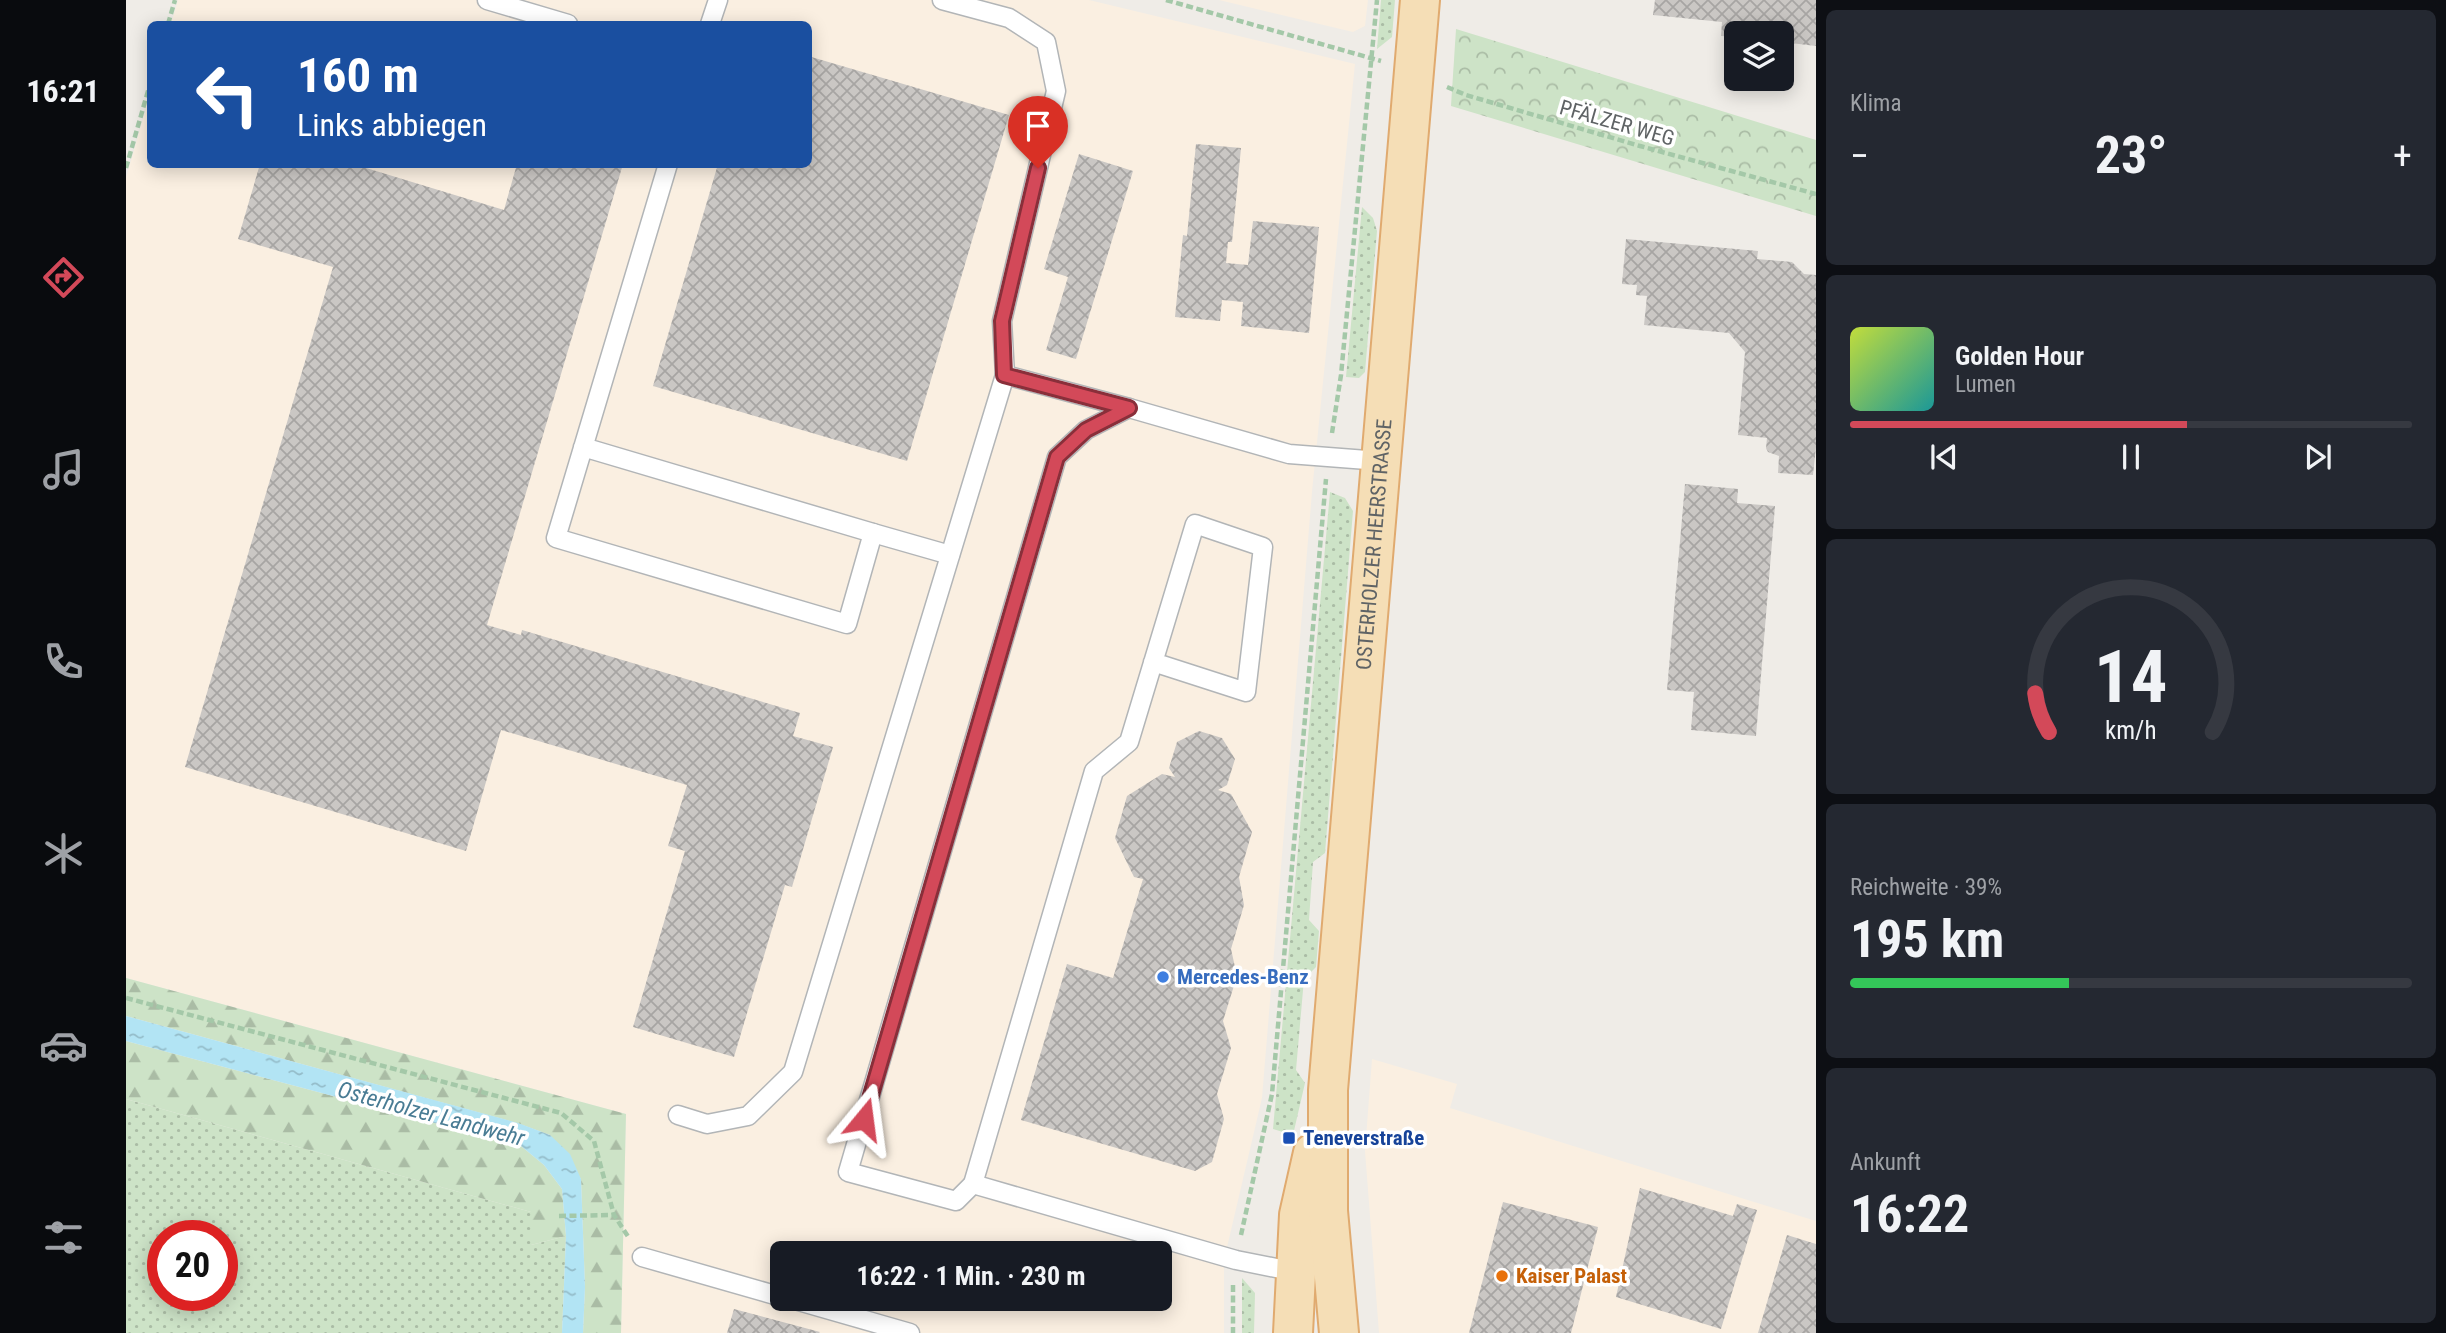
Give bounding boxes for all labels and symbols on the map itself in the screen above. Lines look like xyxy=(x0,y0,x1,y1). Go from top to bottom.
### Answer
street label: PFÄLZER WEG xyxy=(1557,95,1677,151)
pin xyxy=(1008,96,1068,168)
street label: OSTERHOLZER HEERSTRASSE xyxy=(1352,418,1397,671)
place label: Mercedes-Benz xyxy=(1177,965,1309,989)
marker: Mercedes-Benz xyxy=(1155,969,1171,985)
water label: Osterholzer Landwehr xyxy=(335,1076,529,1152)
position arrow xyxy=(827,1082,901,1156)
place label: Teneverstraße xyxy=(1303,1126,1424,1150)
marker: Teneverstraße xyxy=(1281,1130,1297,1146)
speed limit sign: 20 xyxy=(147,1220,238,1311)
place label: Kaiser Palast xyxy=(1516,1264,1627,1288)
marker: Kaiser Palast xyxy=(1494,1268,1510,1284)

